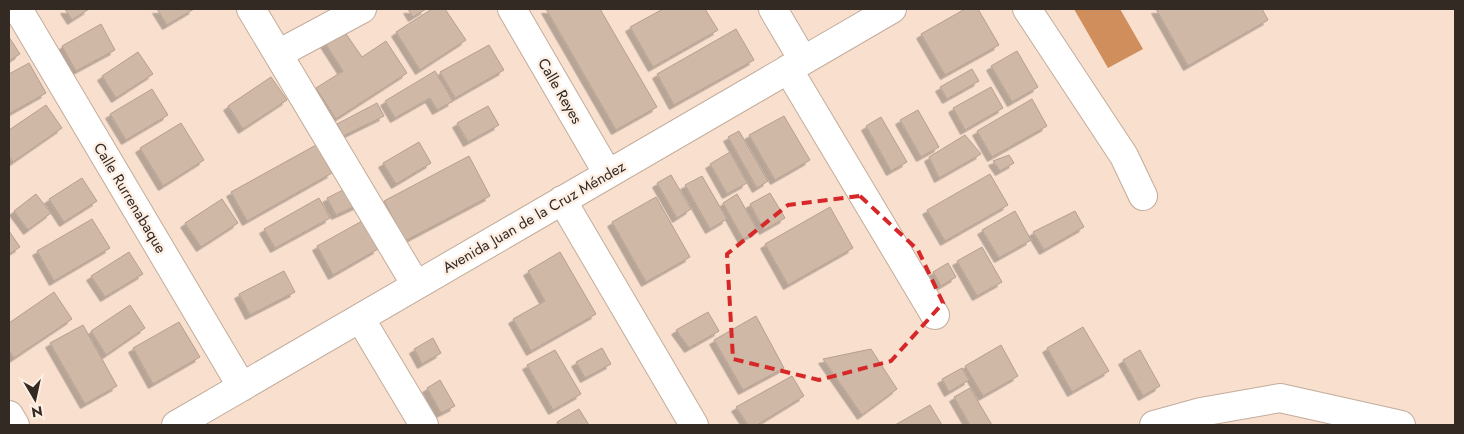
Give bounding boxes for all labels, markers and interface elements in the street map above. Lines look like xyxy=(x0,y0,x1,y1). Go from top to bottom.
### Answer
street label: Calle Reyes xyxy=(532,54,588,128)
street label: Calle Rurrenabaque xyxy=(88,138,172,258)
street label: Avenida Juan de la Cruz Méndez xyxy=(439,156,630,278)
north arrow xyxy=(10,374,60,424)
text: N xyxy=(30,401,44,423)

